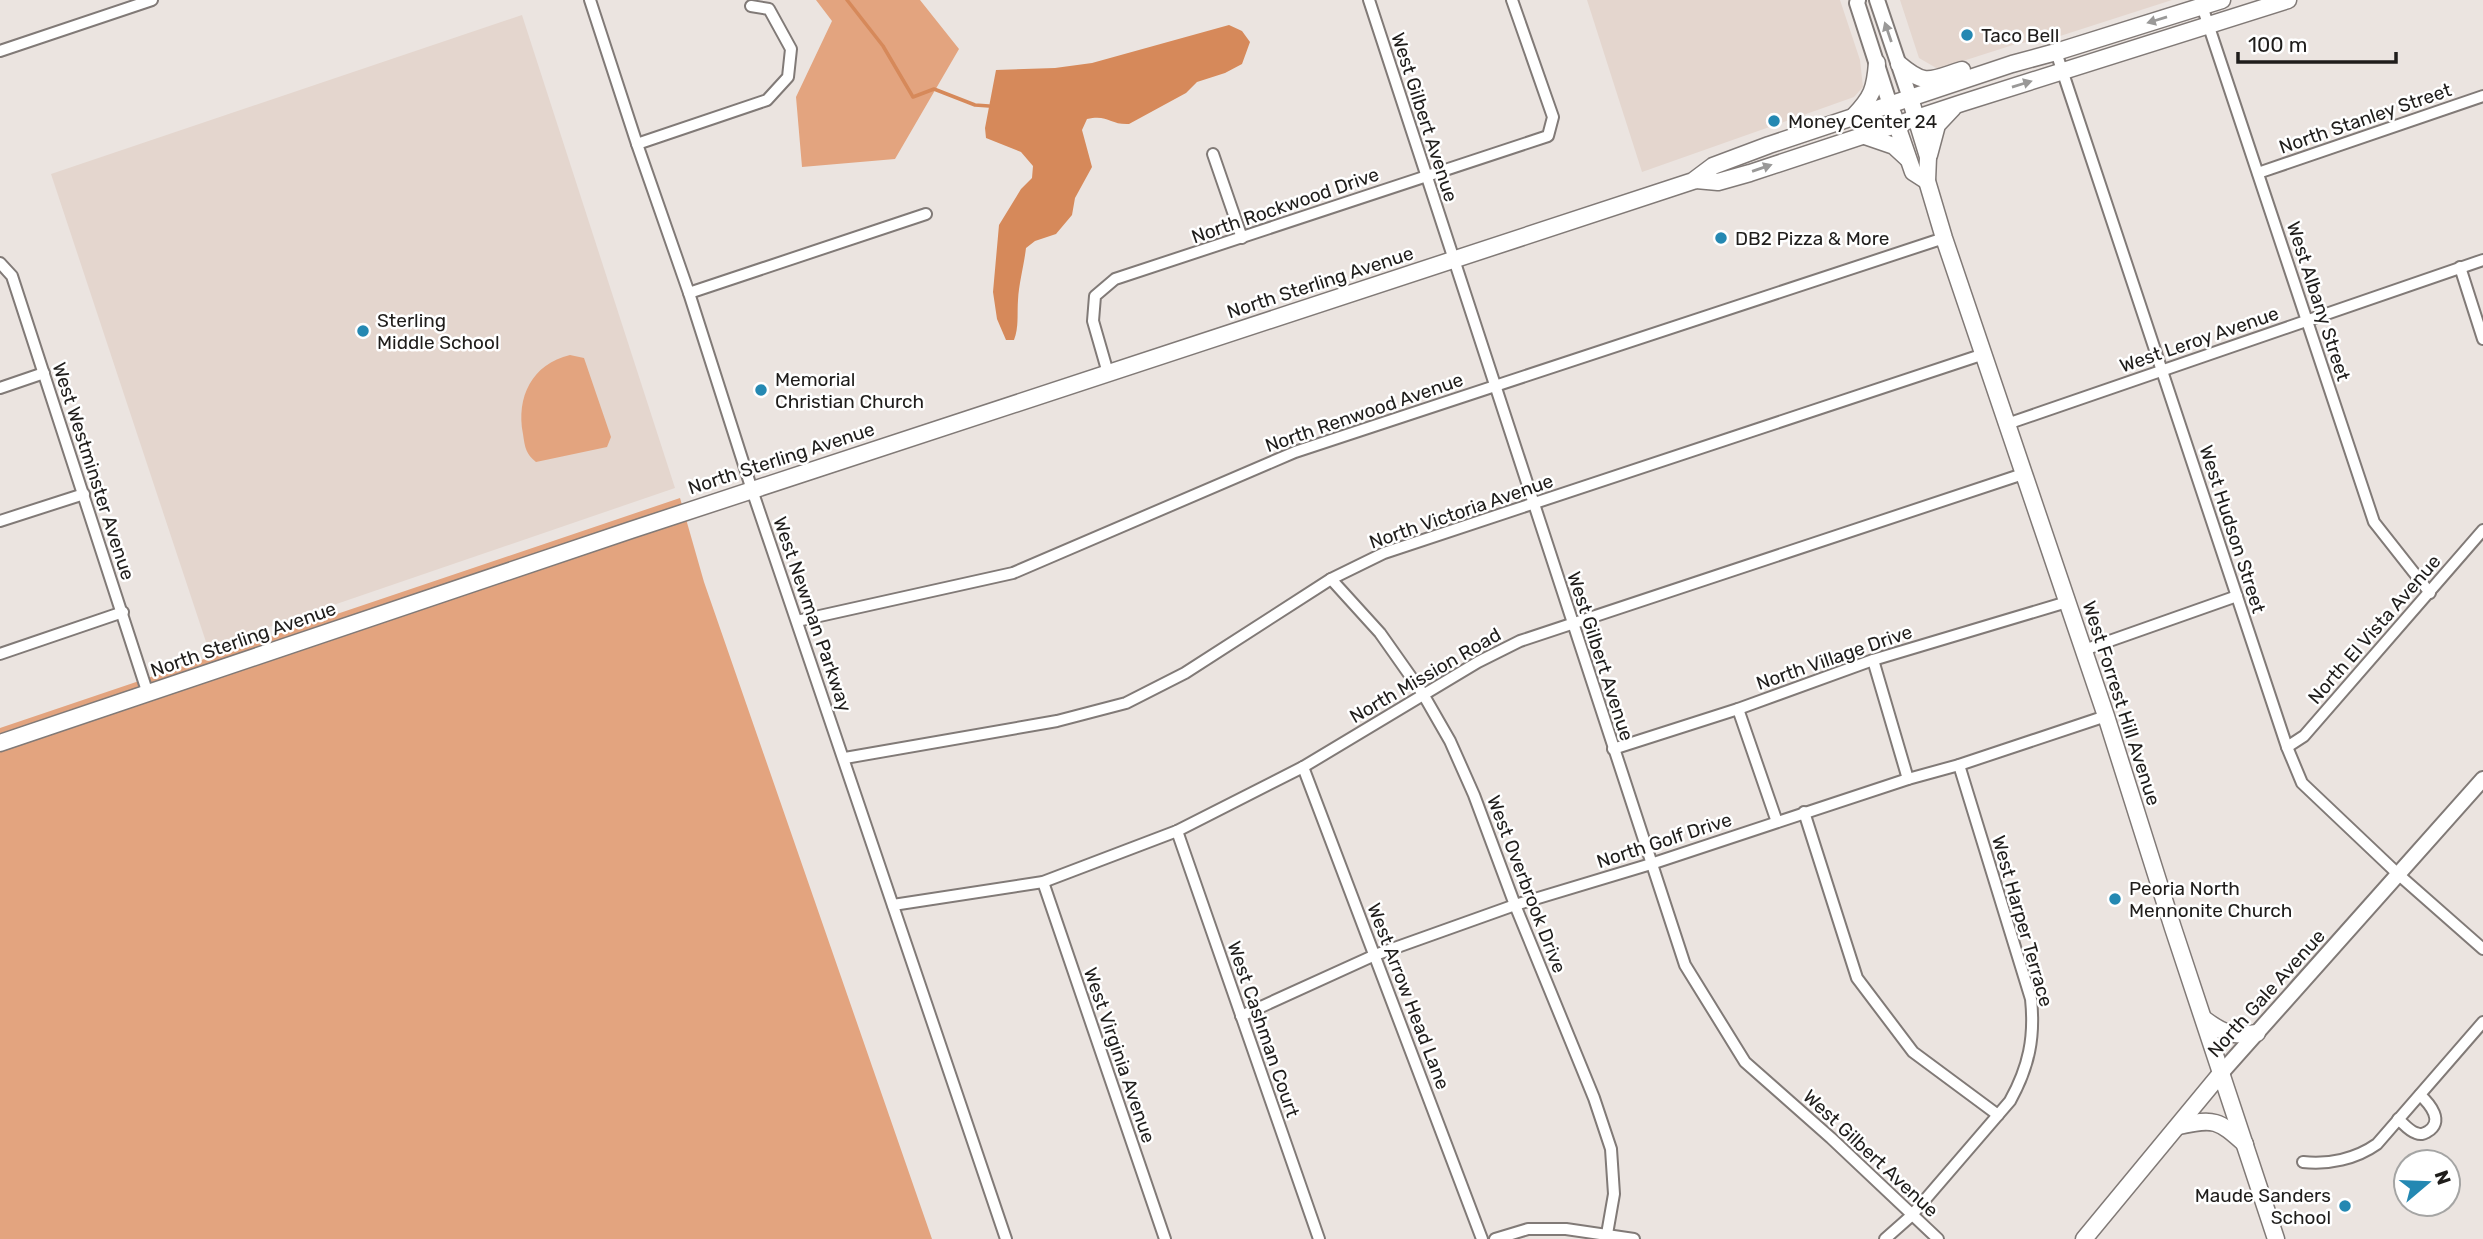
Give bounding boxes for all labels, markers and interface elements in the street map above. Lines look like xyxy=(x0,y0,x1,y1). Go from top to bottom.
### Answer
one-way arrow xyxy=(2146,15,2167,26)
one-way arrow xyxy=(1882,21,1893,42)
scale bar xyxy=(2238,21,2396,65)
place label: Taco Bell xyxy=(1981,24,2059,47)
marker: Taco Bell xyxy=(1959,27,1975,43)
street label: West Gilbert Avenue xyxy=(1386,30,1463,205)
text: 100 m xyxy=(2248,32,2307,57)
one-way arrow xyxy=(2012,78,2033,89)
street label: North Stanley Street xyxy=(2276,78,2455,159)
place label: Money Center 24 xyxy=(1788,110,1938,133)
marker: Money Center 24 xyxy=(1766,113,1782,129)
street label: North Rockwood Drive xyxy=(1188,163,1382,248)
one-way arrow xyxy=(1752,163,1773,173)
street label: West Albany Street xyxy=(2282,218,2355,384)
place label: DB2 Pizza & More xyxy=(1735,227,1889,250)
marker: DB2 Pizza & More xyxy=(1713,230,1729,246)
street label: North Sterling Avenue xyxy=(1224,241,1416,324)
street label: West Leroy Avenue xyxy=(2117,301,2282,377)
place label: Sterling Middle School xyxy=(377,309,500,354)
marker: Sterling Middle School xyxy=(355,323,371,339)
street label: West Westminster Avenue xyxy=(47,359,140,583)
place label: Memorial Christian Church xyxy=(775,368,924,413)
street label: North Renwood Avenue xyxy=(1262,368,1466,457)
marker: Memorial Christian Church xyxy=(753,382,769,398)
street label: North Sterling Avenue xyxy=(685,417,877,500)
street label: West Hudson Street xyxy=(2195,442,2271,617)
street label: North Victoria Avenue xyxy=(1366,469,1556,554)
street label: West Newman Parkway xyxy=(768,514,857,715)
street label: North El Vista Avenue xyxy=(2303,550,2446,709)
street label: West Gilbert Avenue xyxy=(1562,569,1639,744)
street label: North Sterling Avenue xyxy=(147,597,339,682)
street label: West Forrest Hill Avenue xyxy=(2078,598,2165,808)
street label: North Village Drive xyxy=(1753,620,1915,695)
street label: North Mission Road xyxy=(1346,623,1505,728)
street label: West Overbrook Drive xyxy=(1482,792,1571,976)
street label: North Golf Drive xyxy=(1594,808,1735,873)
street label: West Harper Terrace xyxy=(1987,833,2058,1009)
place label: Peoria North Mennonite Church xyxy=(2129,877,2292,922)
marker: Peoria North Mennonite Church xyxy=(2107,891,2123,907)
street label: West Arrow Head Lane xyxy=(1362,900,1455,1093)
street label: North Gale Avenue xyxy=(2203,925,2330,1062)
street label: West Cashman Court xyxy=(1223,938,1305,1121)
street label: West Virginia Avenue xyxy=(1079,964,1160,1146)
street label: West Gilbert Avenue xyxy=(1798,1085,1943,1222)
north arrow xyxy=(2392,1148,2462,1218)
text: N xyxy=(2430,1167,2456,1188)
place label: Maude Sanders School xyxy=(2195,1184,2331,1229)
marker: Maude Sanders School xyxy=(2337,1198,2353,1214)

